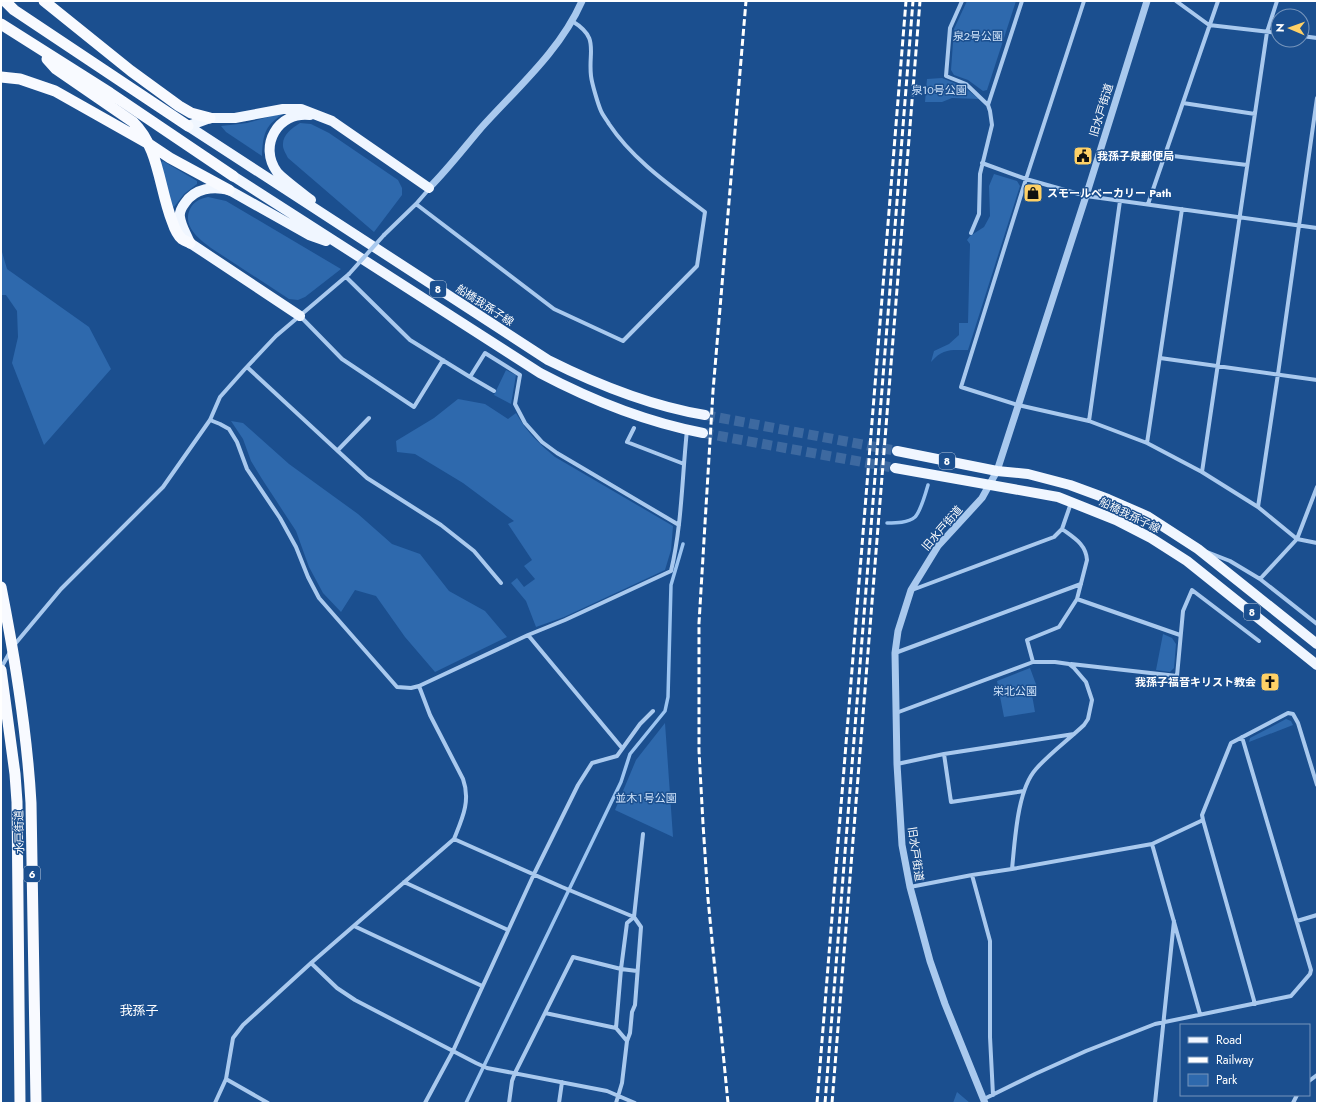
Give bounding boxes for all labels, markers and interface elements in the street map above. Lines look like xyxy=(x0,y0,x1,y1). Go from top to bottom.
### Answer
north arrow xyxy=(1270,8,1310,48)
text: N xyxy=(1272,23,1288,32)
park label: 泉2号公園 xyxy=(953,28,1003,44)
street label: 旧水戸街道 xyxy=(1085,81,1117,139)
park label: 泉10号公園 xyxy=(911,82,967,98)
public building icon: 我孫子泉郵便局 xyxy=(1072,145,1094,167)
place label: 我孫子泉郵便局 xyxy=(1097,148,1174,164)
shop icon: スモールベーカリー Path xyxy=(1022,182,1044,204)
place label: スモールベーカリー Path xyxy=(1047,185,1172,201)
street label: 船橋我孫子線 xyxy=(453,280,517,330)
road number: 8 xyxy=(430,281,446,297)
road number: 8 xyxy=(939,453,955,469)
street label: 船橋我孫子線 xyxy=(1097,493,1163,537)
street label: 旧水戸街道 xyxy=(918,502,966,554)
road number: 8 xyxy=(1244,604,1260,620)
church icon: 我孫子福音キリスト教会 xyxy=(1259,671,1281,693)
place label: 我孫子福音キリスト教会 xyxy=(1135,674,1256,690)
park label: 栄北公園 xyxy=(993,683,1037,699)
park label: 並木１号公園 xyxy=(615,790,677,806)
street label: 水戸街道 xyxy=(11,810,27,854)
street label: 旧水戸街道 xyxy=(904,826,928,882)
road number: 6 xyxy=(24,866,40,882)
district label: 我孫子 xyxy=(119,1001,159,1020)
legend xyxy=(1180,1024,1310,1096)
text: Road xyxy=(1216,1031,1242,1049)
text: Railway xyxy=(1216,1051,1254,1069)
text: Park xyxy=(1216,1071,1238,1089)

